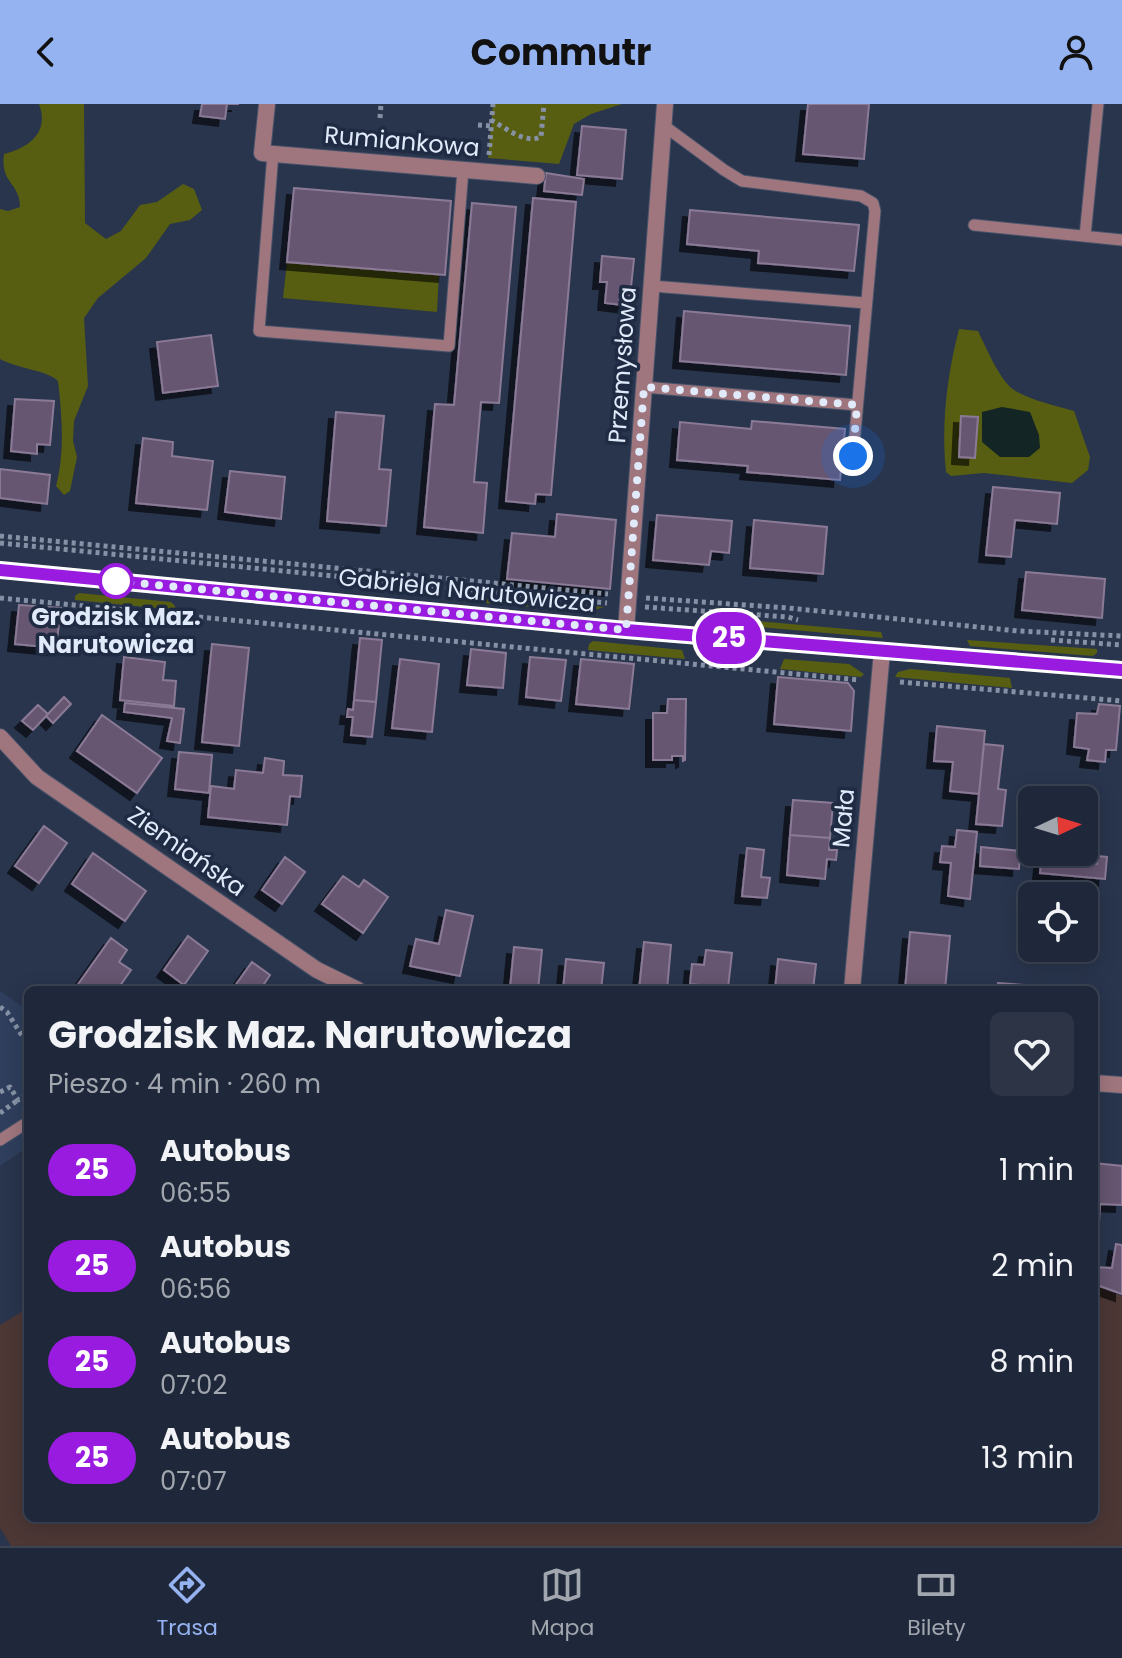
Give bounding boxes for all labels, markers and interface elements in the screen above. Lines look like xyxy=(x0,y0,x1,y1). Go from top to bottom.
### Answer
text: Commutr xyxy=(471,27,651,78)
icon: back xyxy=(24,30,68,74)
icon: person xyxy=(1054,30,1098,74)
street label: Rumiankowa xyxy=(323,118,481,164)
street label: Przemysłowa xyxy=(600,286,644,444)
your location xyxy=(833,436,873,476)
street label: Gabriela Narutowicza xyxy=(337,560,597,620)
marker: Grodzisk Maz. Narutowicza xyxy=(99,564,133,598)
place label: Grodzisk Maz. Narutowicza xyxy=(31,600,201,661)
line badge: 25 xyxy=(693,612,765,664)
text: 25 xyxy=(712,618,746,657)
north arrow xyxy=(1018,786,1098,866)
map controls xyxy=(1018,786,1098,962)
street label: Mała xyxy=(824,787,862,849)
street label: Ziemiańska xyxy=(121,798,253,904)
button: locate xyxy=(1018,882,1098,962)
text: Grodzisk Maz. Narutowicza xyxy=(48,1008,572,1061)
button: heart xyxy=(990,1012,1074,1096)
text: Pieszo · 4 min · 260 m xyxy=(48,1066,321,1102)
text: Autobus xyxy=(160,1129,291,1172)
text: 1 min xyxy=(999,1148,1074,1191)
text: 25 xyxy=(75,1150,109,1189)
text: 06:55 xyxy=(160,1175,231,1211)
text: Autobus xyxy=(160,1225,291,1268)
text: 2 min xyxy=(991,1244,1074,1287)
text: 25 xyxy=(75,1246,109,1285)
text: 06:56 xyxy=(160,1271,231,1307)
text: Autobus xyxy=(160,1321,291,1364)
text: 8 min xyxy=(990,1340,1074,1383)
text: 25 xyxy=(75,1342,109,1381)
text: 07:02 xyxy=(160,1367,227,1403)
text: Autobus xyxy=(160,1417,291,1460)
text: 13 min xyxy=(981,1436,1074,1479)
text: 25 xyxy=(75,1438,109,1477)
text: 07:07 xyxy=(160,1463,227,1499)
tab: Trasa xyxy=(156,1563,218,1644)
tab: Mapa xyxy=(531,1563,594,1644)
tab: Bilety xyxy=(907,1563,966,1644)

